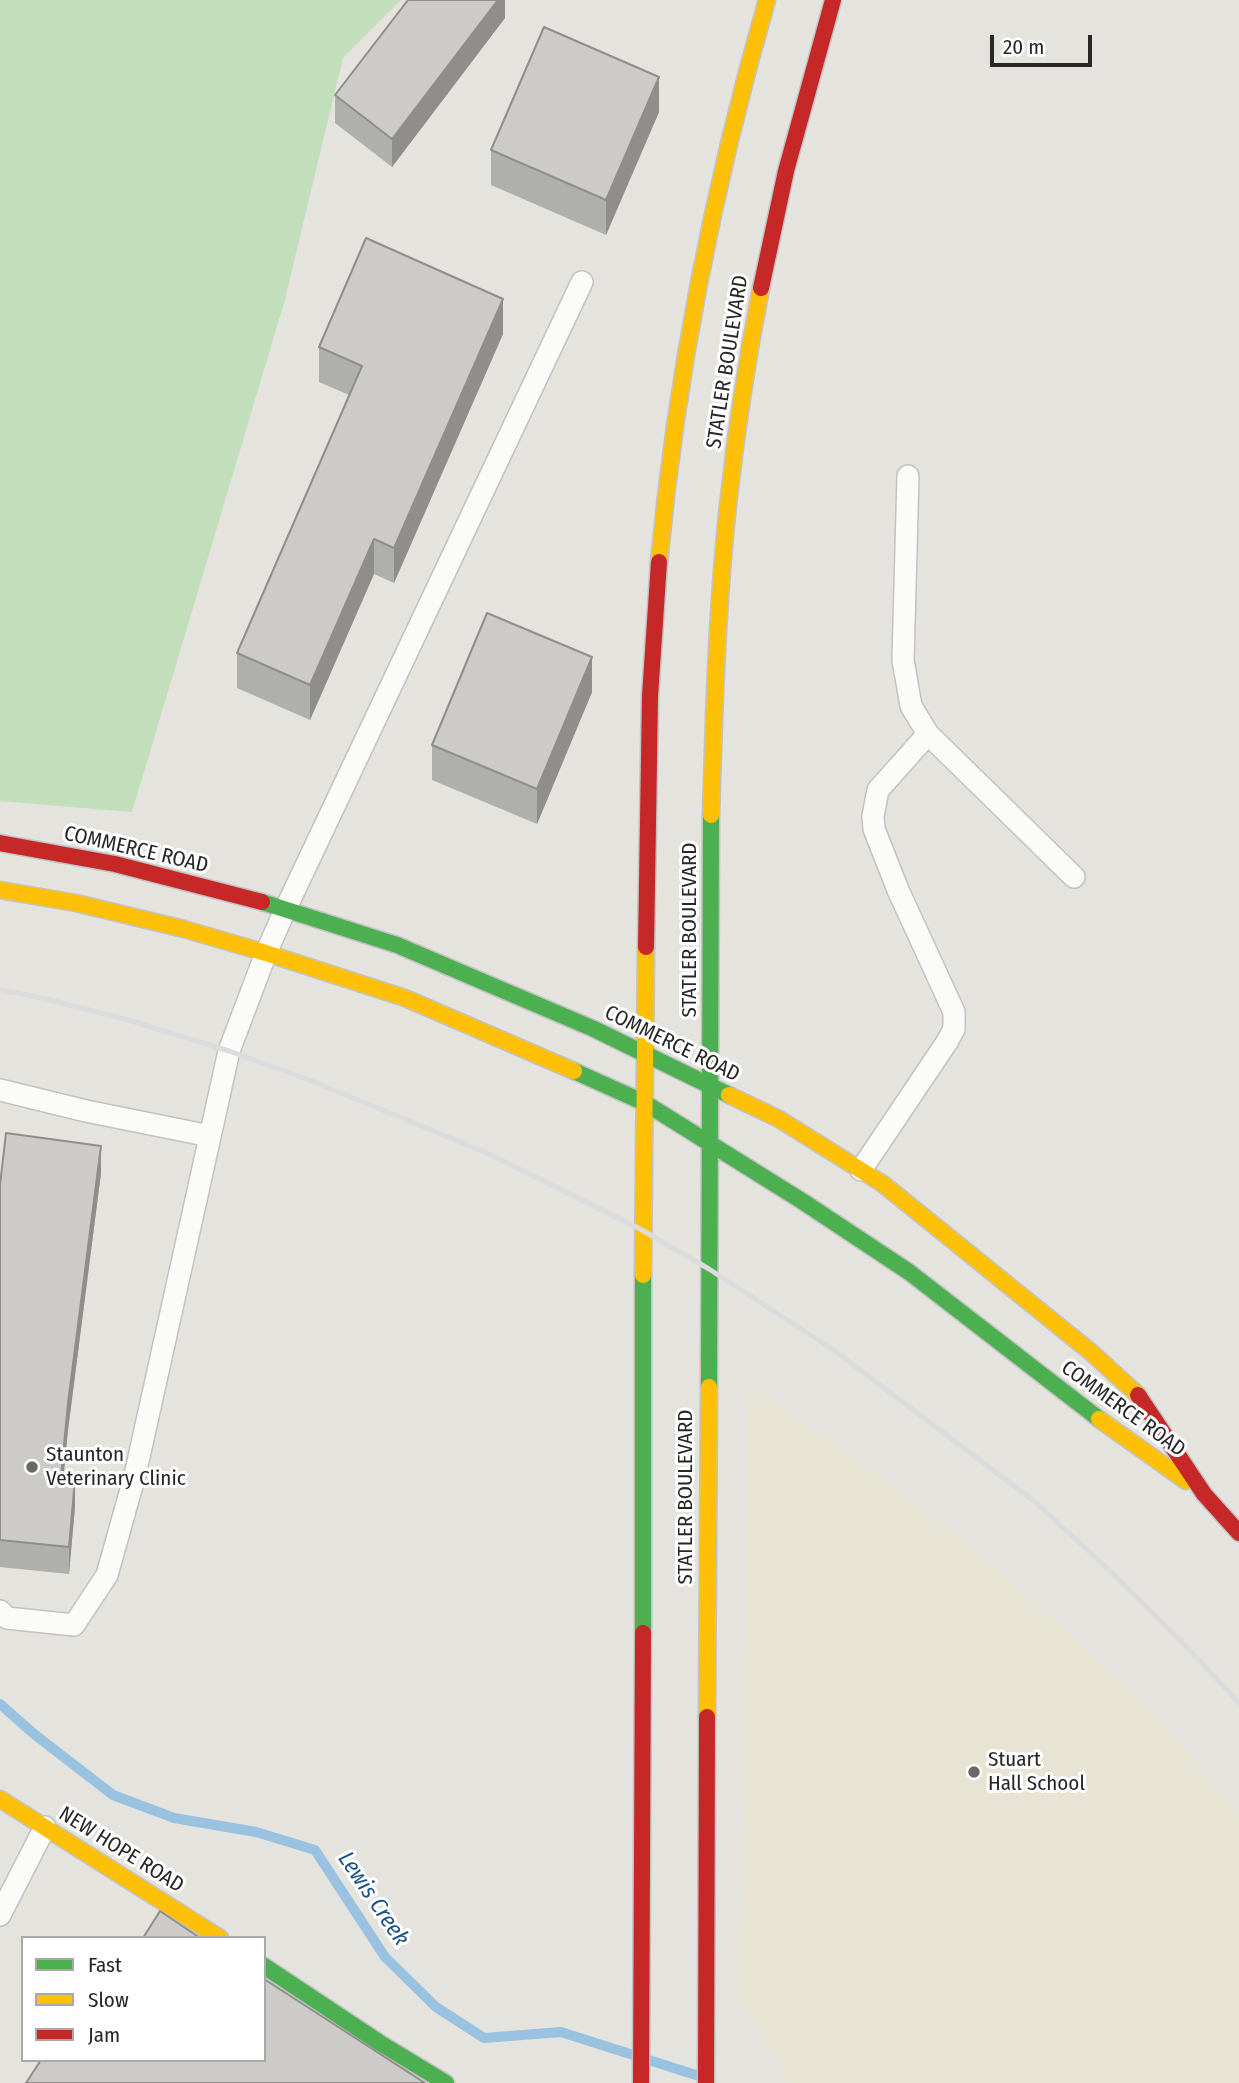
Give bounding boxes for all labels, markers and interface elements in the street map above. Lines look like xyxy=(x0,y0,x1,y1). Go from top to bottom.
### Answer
scale bar xyxy=(994,21,1096,65)
text: 20 m xyxy=(1003,34,1044,60)
street label: STATLER BOULEVARD xyxy=(702,274,754,450)
street label: COMMERCE ROAD xyxy=(61,821,211,879)
street label: STATLER BOULEVARD xyxy=(677,842,703,1018)
street label: COMMERCE ROAD xyxy=(600,1000,744,1088)
street label: COMMERCE ROAD xyxy=(1056,1356,1190,1462)
street label: STATLER BOULEVARD xyxy=(673,1409,699,1585)
place label: Staunton Veterinary Clinic xyxy=(46,1442,186,1492)
marker: Staunton Veterinary Clinic xyxy=(24,1459,40,1475)
place label: Stuart Hall School xyxy=(988,1747,1085,1797)
marker: Stuart Hall School xyxy=(966,1764,982,1780)
street label: NEW HOPE ROAD xyxy=(54,1802,188,1898)
water label: Lewis Creek xyxy=(331,1847,415,1951)
legend xyxy=(21,1936,266,2062)
text: Fast xyxy=(88,1952,122,1978)
text: Slow xyxy=(88,1987,129,2013)
text: Jam xyxy=(88,2022,120,2048)

